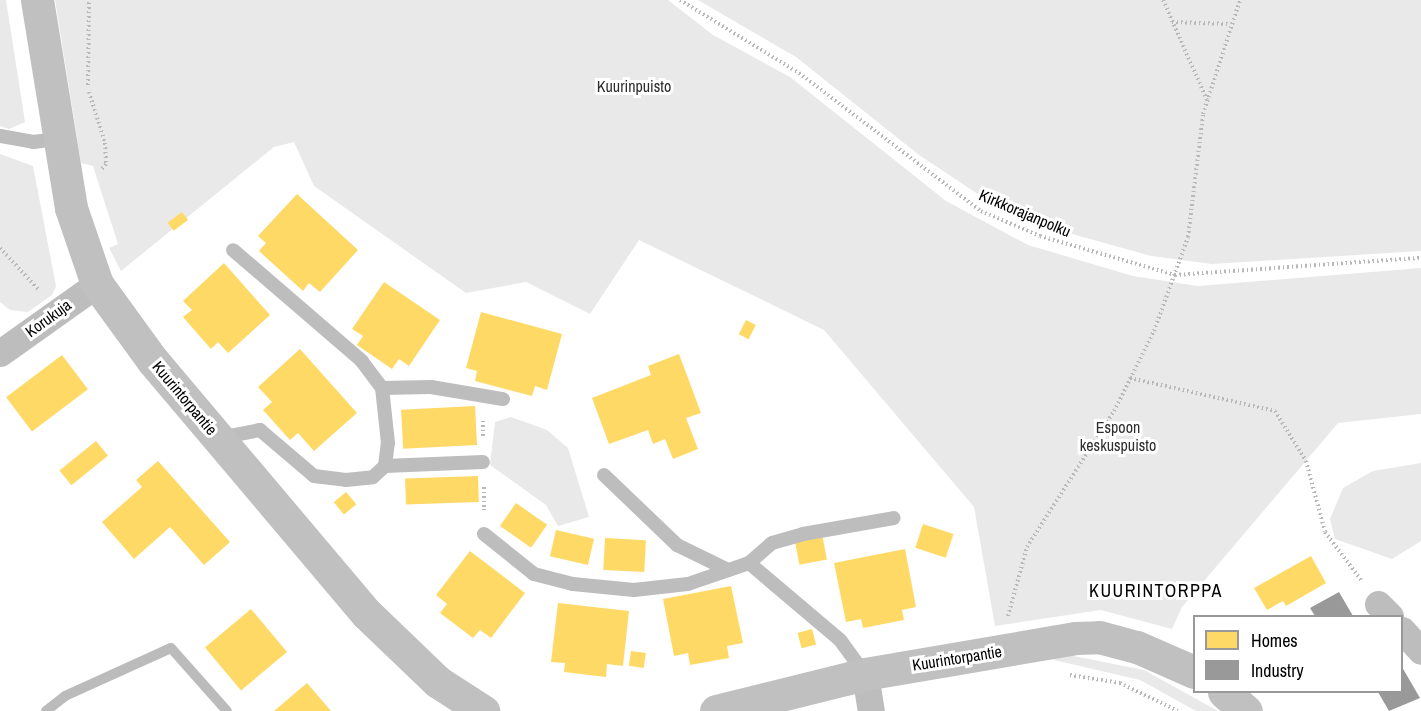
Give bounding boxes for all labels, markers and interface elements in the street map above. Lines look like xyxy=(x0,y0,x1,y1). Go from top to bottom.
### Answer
park label: Kuurinpuisto xyxy=(597,76,671,96)
street label: Kirkkorajanpolku xyxy=(976,185,1074,241)
street label: Korukuja xyxy=(21,295,75,341)
street label: Kuurintorpantie xyxy=(149,357,221,439)
park label: Espoon keskuspuisto xyxy=(1080,417,1156,455)
district label: KUURINTORPPA xyxy=(1089,580,1223,602)
legend xyxy=(1193,615,1403,693)
text: Homes xyxy=(1251,628,1298,653)
street label: Kuurintorpantie xyxy=(911,641,1003,675)
text: Industry xyxy=(1251,658,1304,683)

